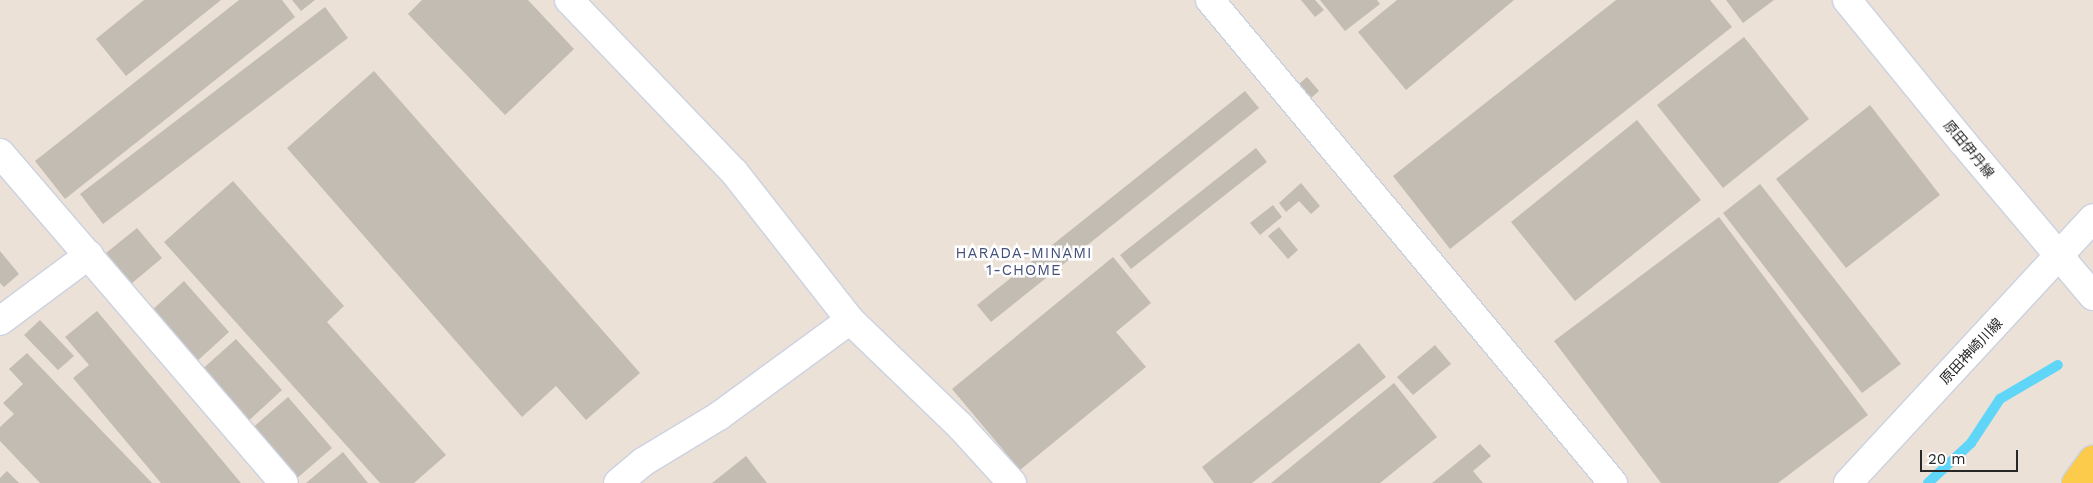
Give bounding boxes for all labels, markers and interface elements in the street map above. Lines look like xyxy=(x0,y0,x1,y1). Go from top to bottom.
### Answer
street label: 原田伊丹線 xyxy=(1940,117,1998,181)
district label: HARADA-MINAMI 1-CHOME xyxy=(954,244,1094,279)
street label: 原田神崎川線 xyxy=(1936,315,2006,387)
scale bar xyxy=(1923,440,2020,472)
text: 20 m xyxy=(1928,450,1966,468)

